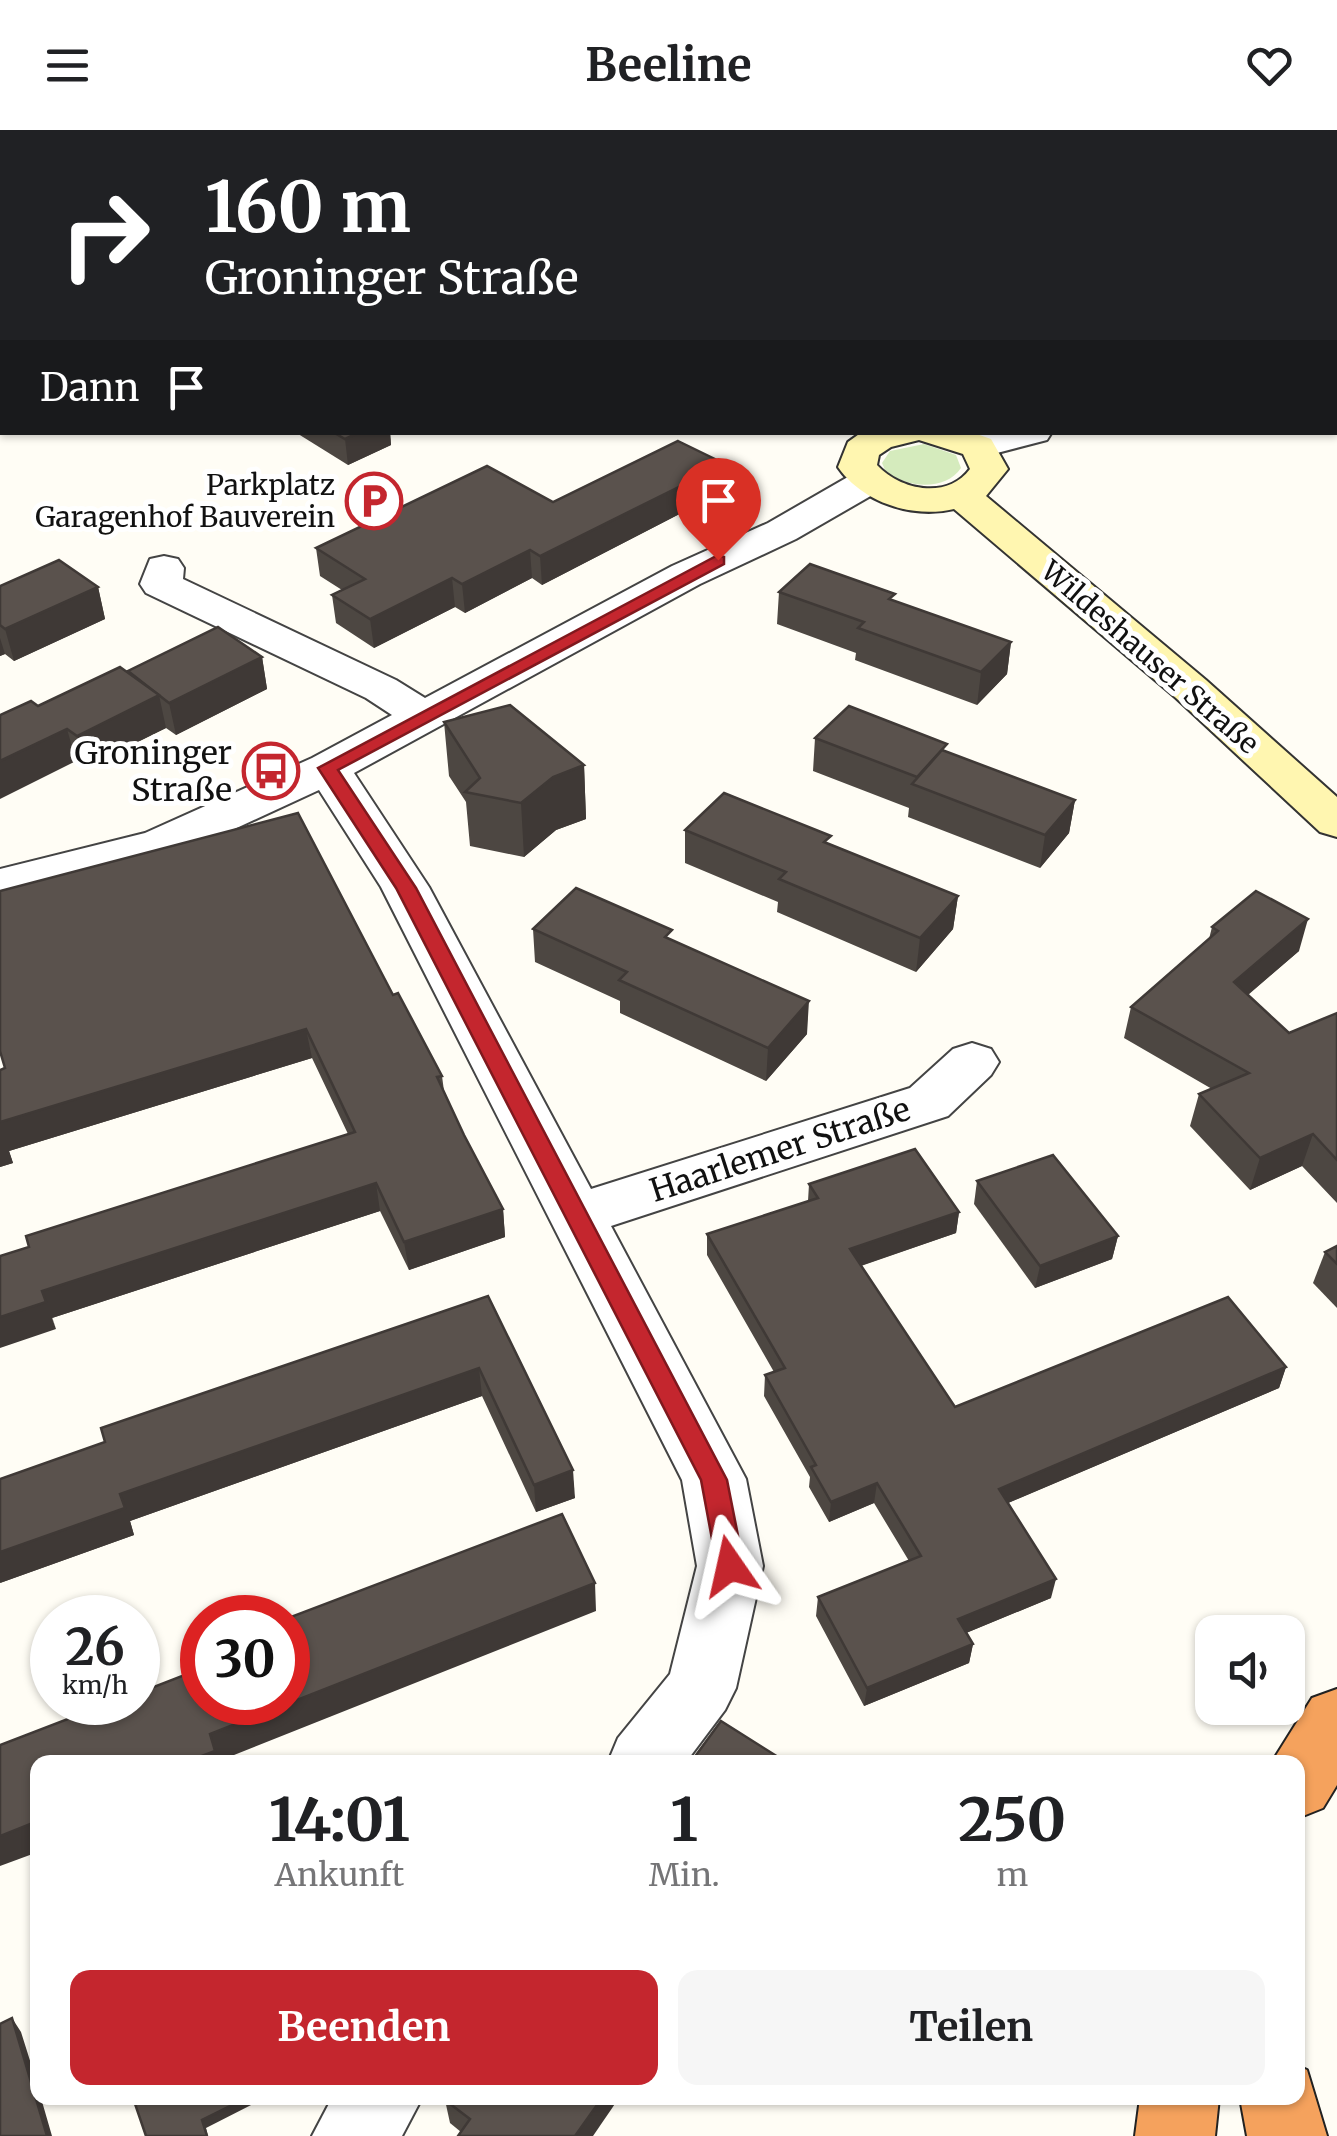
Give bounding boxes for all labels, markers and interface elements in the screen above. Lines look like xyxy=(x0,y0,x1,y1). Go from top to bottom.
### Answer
text: Beeline xyxy=(585,37,752,93)
icon: menu xyxy=(40,38,95,93)
icon: heart xyxy=(1242,38,1297,93)
text: 160 m xyxy=(205,163,411,251)
icon: right xyxy=(40,170,170,300)
text: Groninger Straße xyxy=(205,250,579,306)
icon: arrive xyxy=(159,360,214,415)
text: Dann xyxy=(40,364,139,411)
pin xyxy=(676,458,761,561)
place label: Parkplatz Garagenhof Bauverein xyxy=(35,467,335,535)
parking icon: Parkplatz Garagenhof Bauverein xyxy=(344,471,404,531)
icon: arrive xyxy=(691,473,746,528)
street label: Wildeshauser Straße xyxy=(1033,552,1266,761)
place label: Groninger Straße xyxy=(75,733,232,810)
bus stop icon: Groninger Straße xyxy=(241,741,301,801)
street label: Haarlemer Straße xyxy=(645,1089,915,1211)
position arrow xyxy=(678,1514,782,1618)
speed limit sign: 30 xyxy=(180,1595,310,1725)
map controls xyxy=(1195,1615,1305,1725)
button: sound xyxy=(1195,1615,1305,1725)
text: 26 xyxy=(65,1616,125,1679)
text: km/h xyxy=(62,1669,128,1701)
text: 14:01 xyxy=(269,1782,410,1857)
text: 1 xyxy=(670,1782,698,1857)
text: 250 xyxy=(958,1782,1066,1857)
text: Ankunft xyxy=(274,1855,404,1895)
text: Min. xyxy=(649,1855,720,1895)
text: m xyxy=(996,1855,1028,1895)
button: Beenden xyxy=(70,1970,658,2085)
button: Teilen xyxy=(678,1970,1265,2085)

